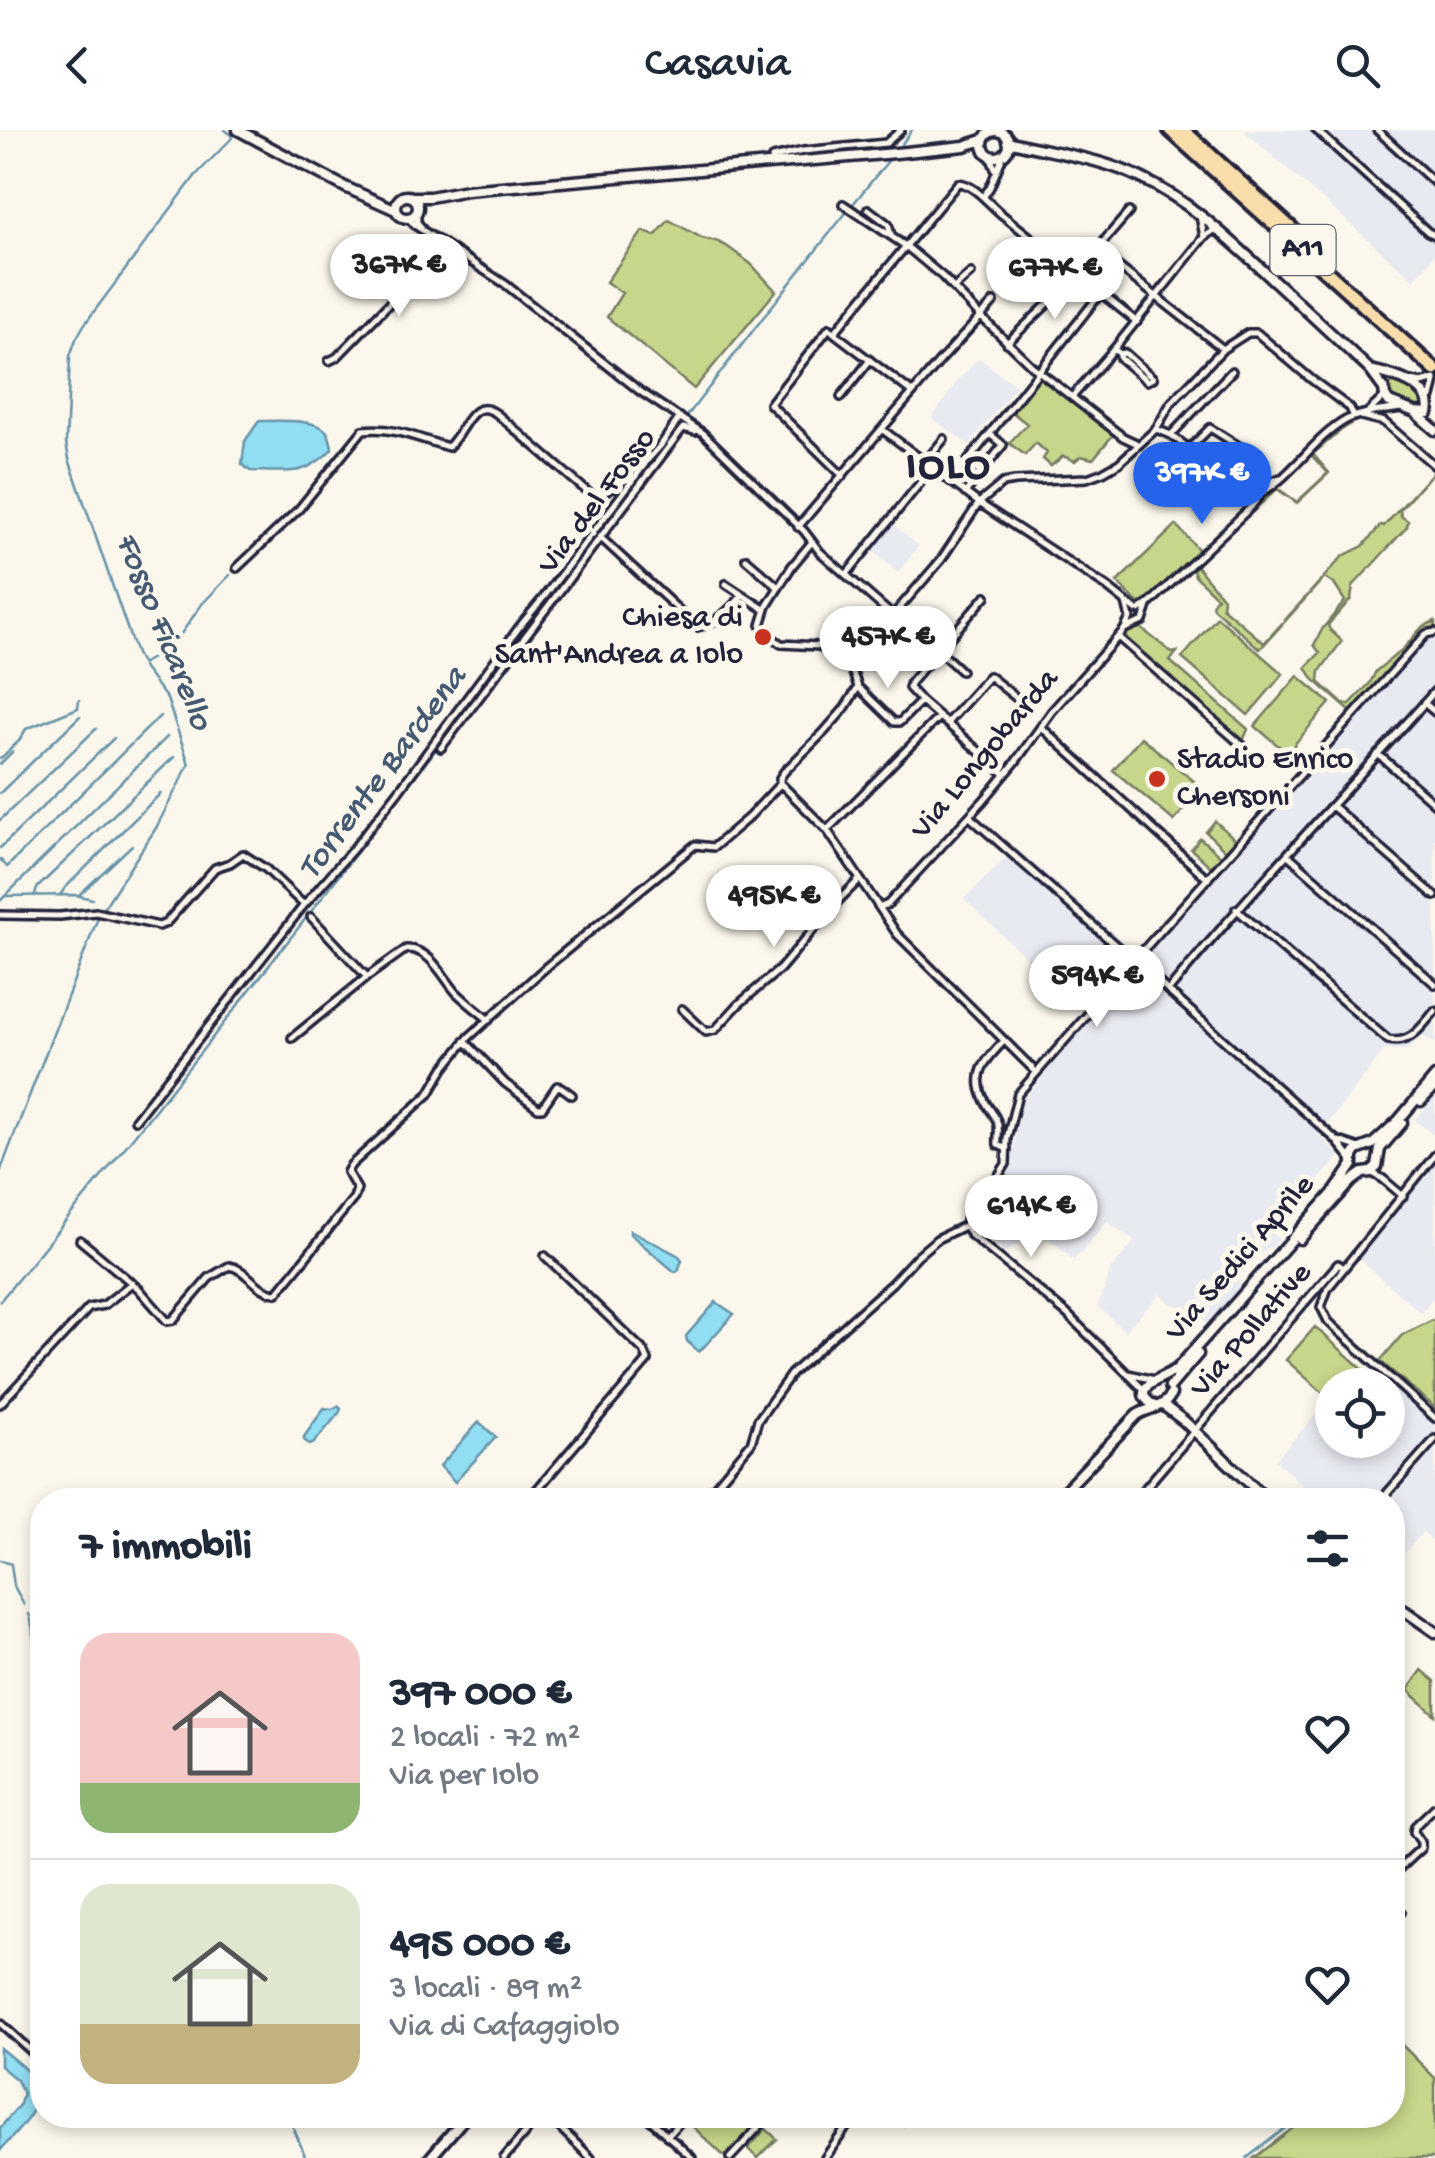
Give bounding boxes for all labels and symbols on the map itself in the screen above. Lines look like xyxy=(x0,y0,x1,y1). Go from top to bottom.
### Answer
road number: A11 xyxy=(1270,225,1336,275)
pin: 367K € xyxy=(318,234,480,319)
pin: 677K € xyxy=(974,237,1136,322)
street label: Via del Fosso xyxy=(530,421,665,583)
pin: 397K € xyxy=(1121,442,1283,527)
district label: IOLO xyxy=(906,444,992,493)
water label: Fosso Ficarello xyxy=(104,527,221,738)
place label: Chiesa di Sant'Andrea a Iolo xyxy=(495,600,743,675)
pin: 457K € xyxy=(807,606,969,691)
marker: Chiesa di Sant'Andrea a Iolo xyxy=(752,626,774,648)
water label: Torrente Bardena xyxy=(291,657,479,889)
street label: Via Longobarda xyxy=(903,661,1069,849)
place label: Stadio Enrico Chersoni xyxy=(1177,742,1353,817)
marker: Stadio Enrico Chersoni xyxy=(1146,768,1168,790)
pin: 495K € xyxy=(693,865,855,950)
pin: 594K € xyxy=(1016,945,1178,1030)
street label: Via Sedici Aprile xyxy=(1157,1167,1324,1351)
pin: 614K € xyxy=(950,1175,1112,1260)
street label: Via Pollative xyxy=(1182,1255,1321,1407)

